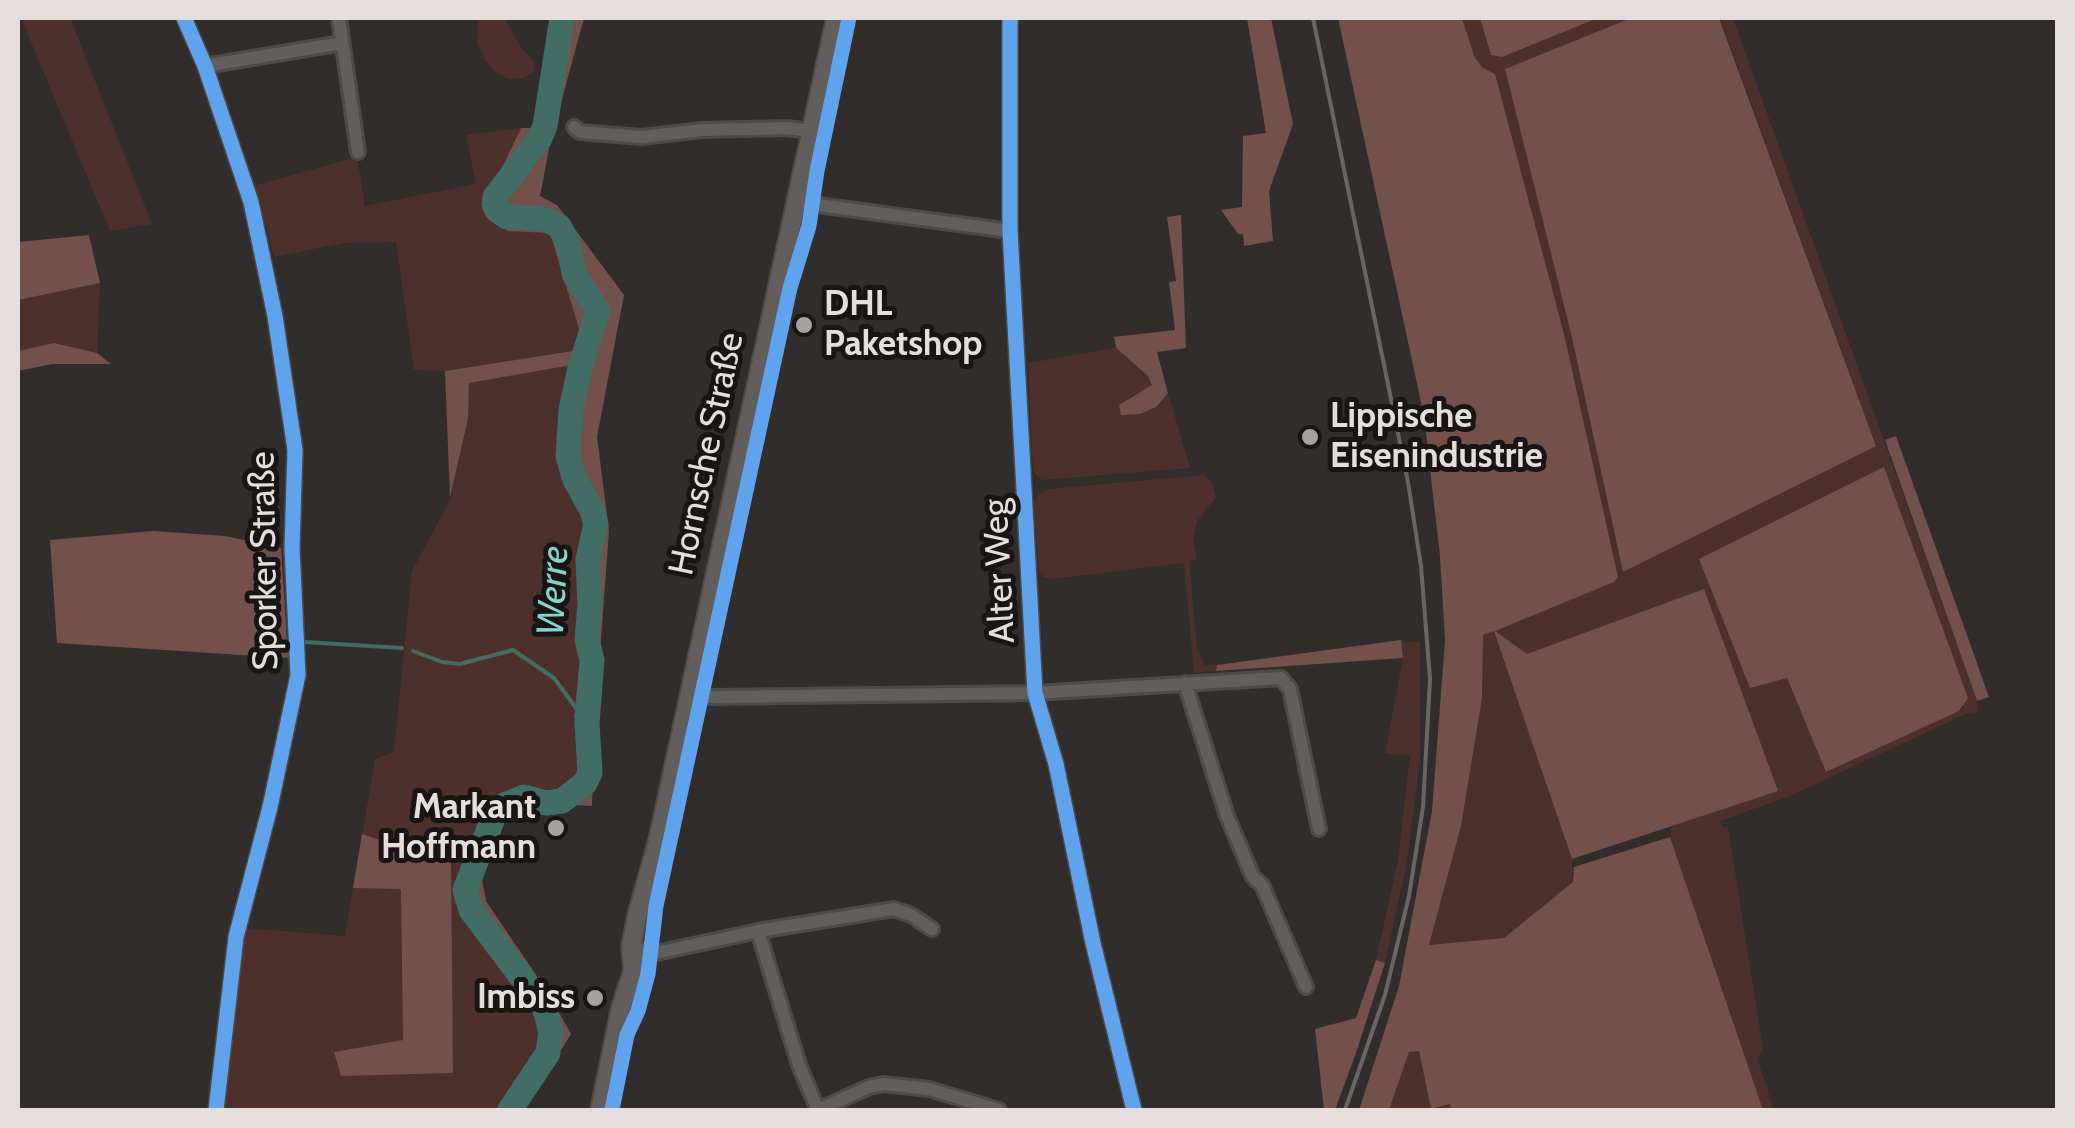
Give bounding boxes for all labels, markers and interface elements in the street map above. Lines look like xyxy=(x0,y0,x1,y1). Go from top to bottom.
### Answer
place label: DHL Paketshop xyxy=(824,284,982,366)
marker: DHL Paketshop xyxy=(793,314,815,336)
street label: Hornsche Straße xyxy=(661,329,753,579)
place label: Lippische Eisenindustrie xyxy=(1330,396,1543,478)
marker: Lippische Eisenindustrie xyxy=(1299,426,1321,448)
street label: Sporker Straße xyxy=(242,451,288,671)
street label: Alter Weg xyxy=(975,497,1025,645)
water label: Werre xyxy=(529,545,579,637)
place label: Markant Hoffmann xyxy=(381,787,536,869)
marker: Markant Hoffmann xyxy=(545,817,567,839)
place label: Imbiss xyxy=(477,977,575,1019)
marker: Imbiss xyxy=(584,987,606,1009)

